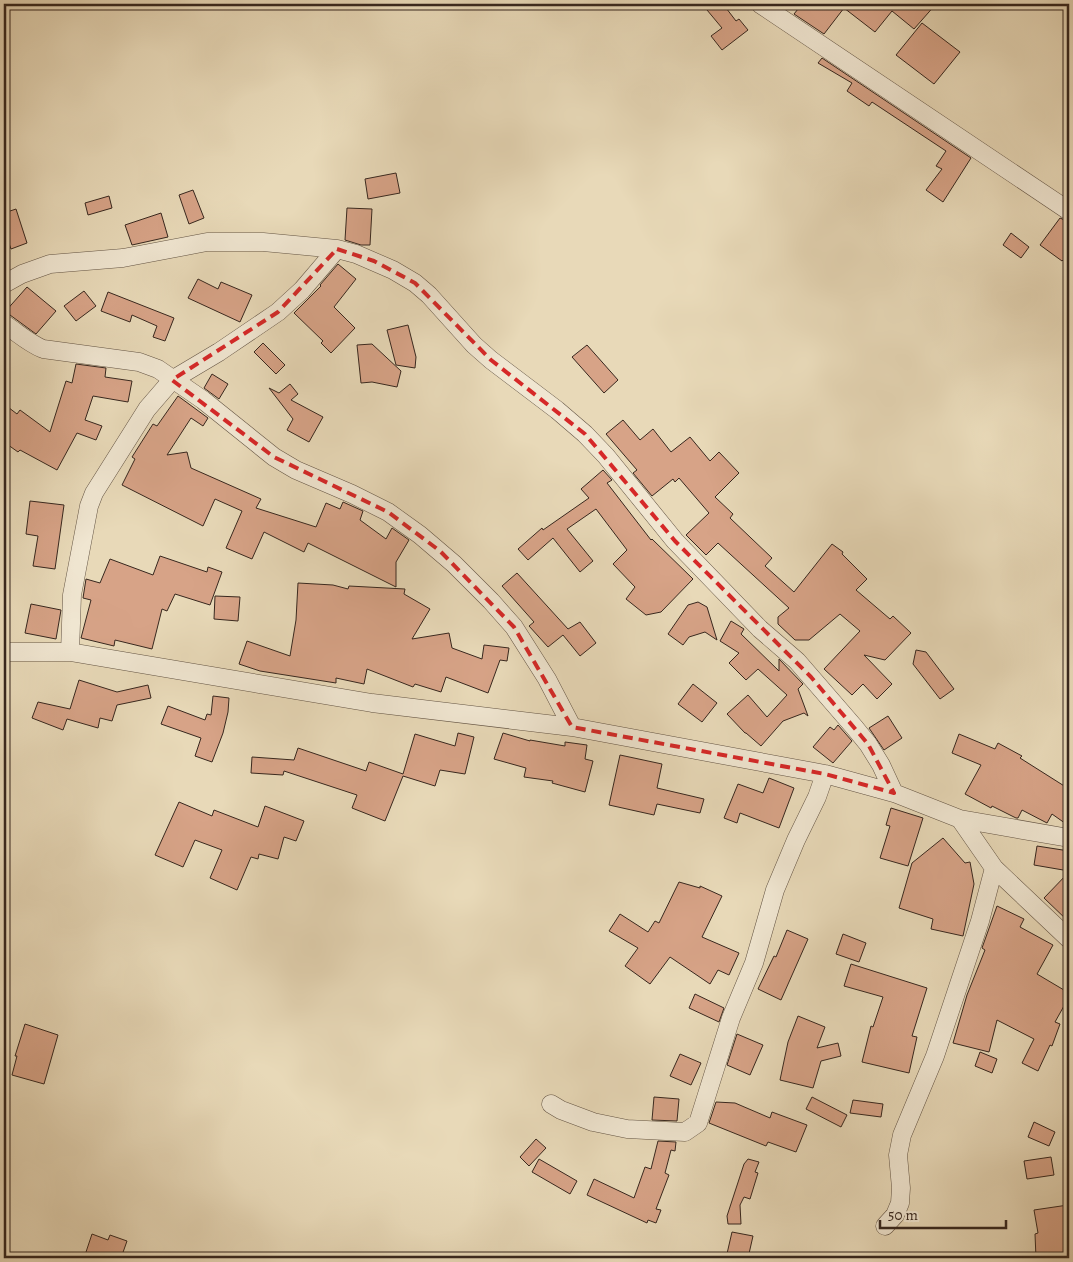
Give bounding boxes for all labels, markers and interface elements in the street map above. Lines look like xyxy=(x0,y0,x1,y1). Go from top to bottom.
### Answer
scale bar xyxy=(880,1197,1007,1229)
text: 50 m xyxy=(888,1205,918,1225)

